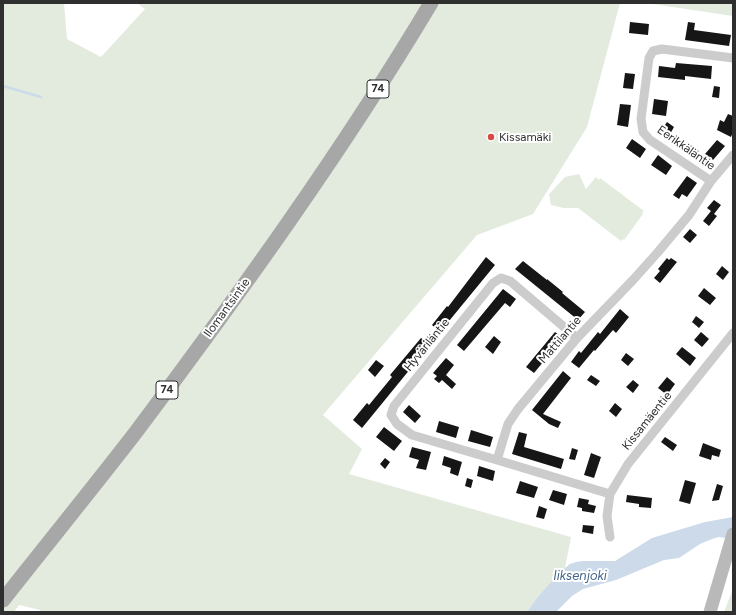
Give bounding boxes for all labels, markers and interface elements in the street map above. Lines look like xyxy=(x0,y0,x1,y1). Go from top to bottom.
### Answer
road number: 74 xyxy=(367,80,389,98)
street label: Eerikkäläntie xyxy=(654,123,718,173)
place label: Kissamäki xyxy=(499,130,551,144)
marker: Kissamäki xyxy=(486,132,496,142)
street label: Ilomantsintie xyxy=(201,276,253,340)
street label: Mattilantie xyxy=(536,314,584,366)
street label: Hyväriläntie xyxy=(401,316,453,374)
road number: 74 xyxy=(156,381,178,399)
street label: Kissamäentie xyxy=(619,389,675,453)
water label: Iiksenjoki xyxy=(553,568,607,584)

